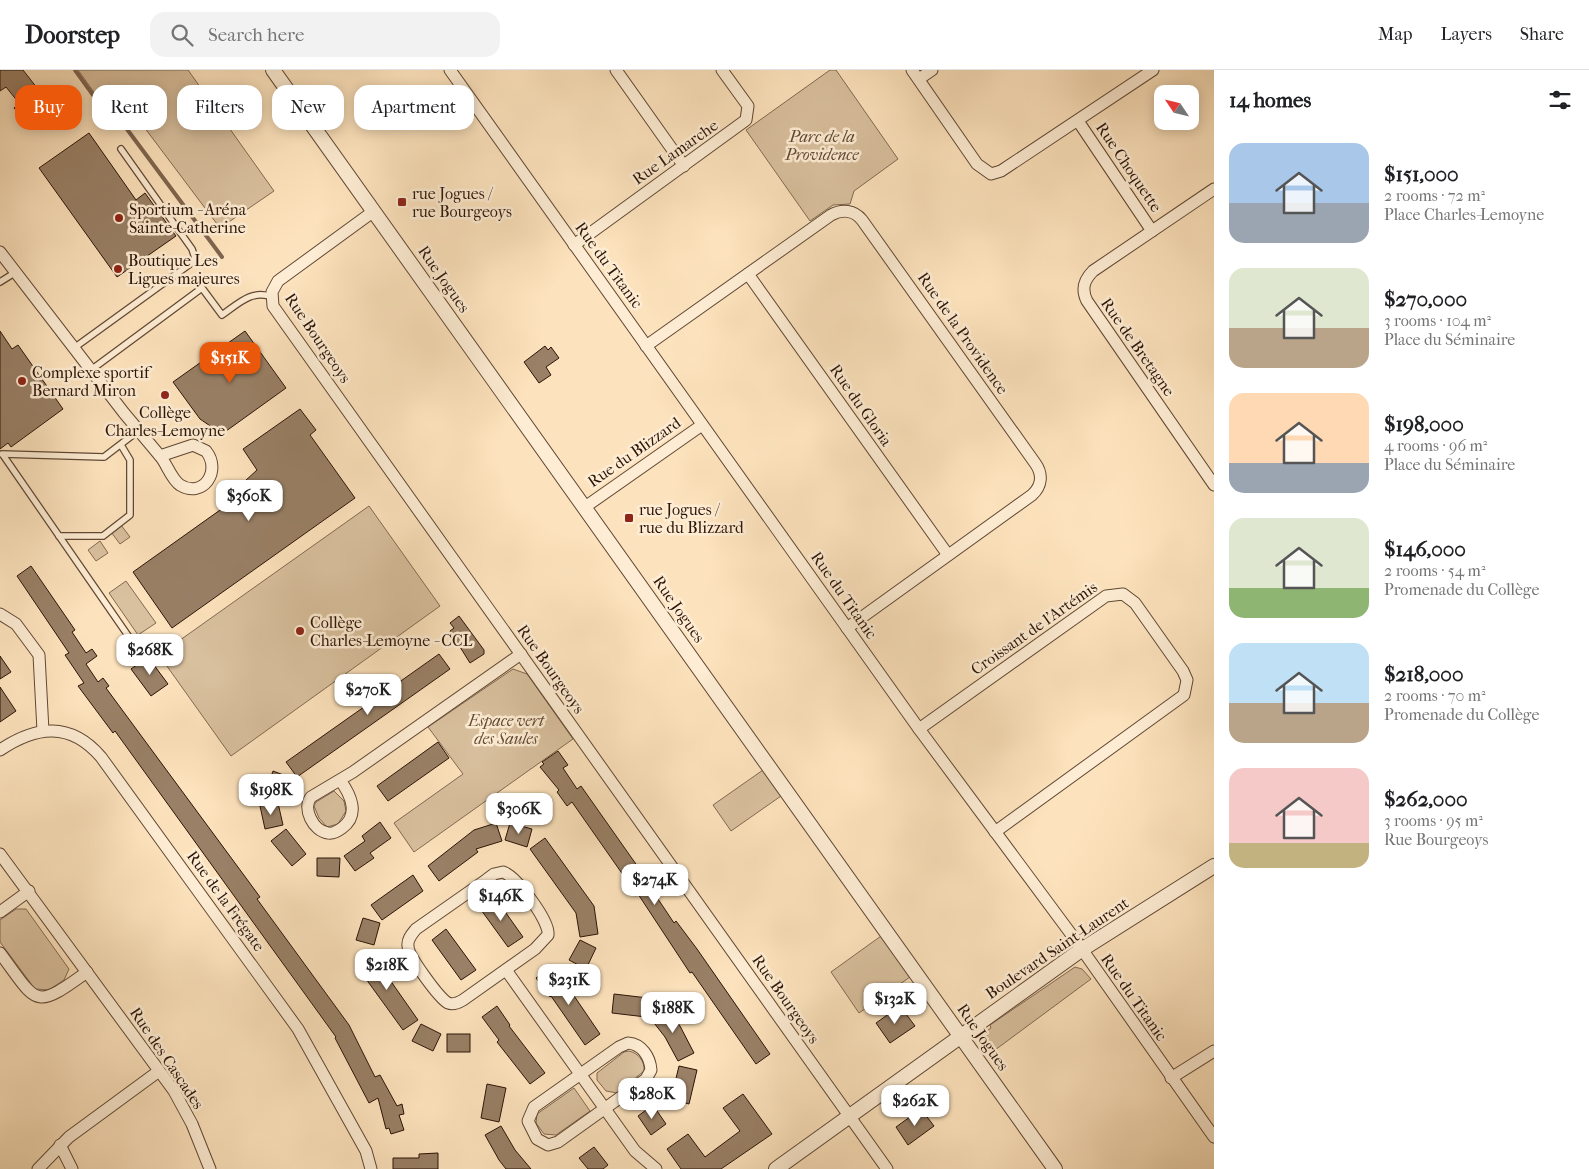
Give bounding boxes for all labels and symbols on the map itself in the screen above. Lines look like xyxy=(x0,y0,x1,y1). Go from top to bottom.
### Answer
north arrow xyxy=(1154,85,1199,130)
street label: Rue Lamarche xyxy=(629,115,721,188)
street label: Rue Choquette xyxy=(1092,119,1166,215)
park label: Parc de la Providence xyxy=(784,127,859,164)
place label: rue Jogues / rue Bourgeoys xyxy=(412,184,512,221)
marker: rue Jogues / rue Bourgeoys xyxy=(396,196,408,208)
place label: Sportium - Aréna Sainte-Catherine xyxy=(129,200,247,237)
marker: Sportium - Aréna Sainte-Catherine xyxy=(113,212,125,224)
street label: Rue du Titanic xyxy=(571,218,647,312)
street label: Rue Jogues xyxy=(414,242,474,316)
place label: Boutique Les Ligues majeures xyxy=(128,251,240,288)
marker: Boutique Les Ligues majeures xyxy=(112,263,124,275)
street label: Rue de la Providence xyxy=(914,268,1012,398)
street label: Rue Bourgeoys xyxy=(281,289,355,387)
street label: Rue de Bretagne xyxy=(1097,294,1179,400)
pin: $151K xyxy=(195,342,265,384)
street label: Rue du Gloria xyxy=(826,360,896,450)
place label: Complexe sportif Bernard Miron xyxy=(32,363,153,400)
marker: Complexe sportif Bernard Miron xyxy=(16,375,28,387)
marker: Collège Charles-Lemoyne xyxy=(159,389,171,401)
place label: Collège Charles-Lemoyne xyxy=(105,403,225,440)
street label: Rue du Blizzard xyxy=(584,413,684,491)
pin: $360K xyxy=(214,480,284,522)
place label: rue Jogues / rue du Blizzard xyxy=(639,500,744,537)
marker: rue Jogues / rue du Blizzard xyxy=(623,512,635,524)
street label: Rue du Titanic xyxy=(807,548,881,642)
street label: Rue Jogues xyxy=(649,572,709,646)
street label: Croissant de l'Artémis xyxy=(967,577,1101,679)
place label: Collège Charles-Lemoyne - CCL xyxy=(310,613,473,650)
street label: Rue Bourgeoys xyxy=(513,621,589,717)
marker: Collège Charles-Lemoyne - CCL xyxy=(294,625,306,637)
pin: $268K xyxy=(115,634,185,676)
pin: $270K xyxy=(333,674,403,716)
park label: Espace vert des Saules xyxy=(467,711,545,748)
pin: $198K xyxy=(236,774,306,816)
pin: $306K xyxy=(484,792,554,835)
street label: Rue de la Frégate xyxy=(183,847,269,955)
pin: $274K xyxy=(620,864,690,906)
pin: $146K xyxy=(466,880,536,922)
street label: Boulevard Saint-Laurent xyxy=(982,893,1132,1003)
pin: $218K xyxy=(352,948,422,991)
street label: Rue du Titanic xyxy=(1097,950,1171,1044)
street label: Rue Bourgeoys xyxy=(748,951,824,1047)
pin: $231K xyxy=(534,964,604,1006)
pin: $132K xyxy=(860,982,930,1025)
pin: $188K xyxy=(638,992,708,1034)
street label: Rue Jogues xyxy=(953,1000,1013,1074)
street label: Rue des Cascades xyxy=(126,1003,208,1113)
pin: $280K xyxy=(617,1078,687,1120)
pin: $262K xyxy=(880,1084,950,1127)

